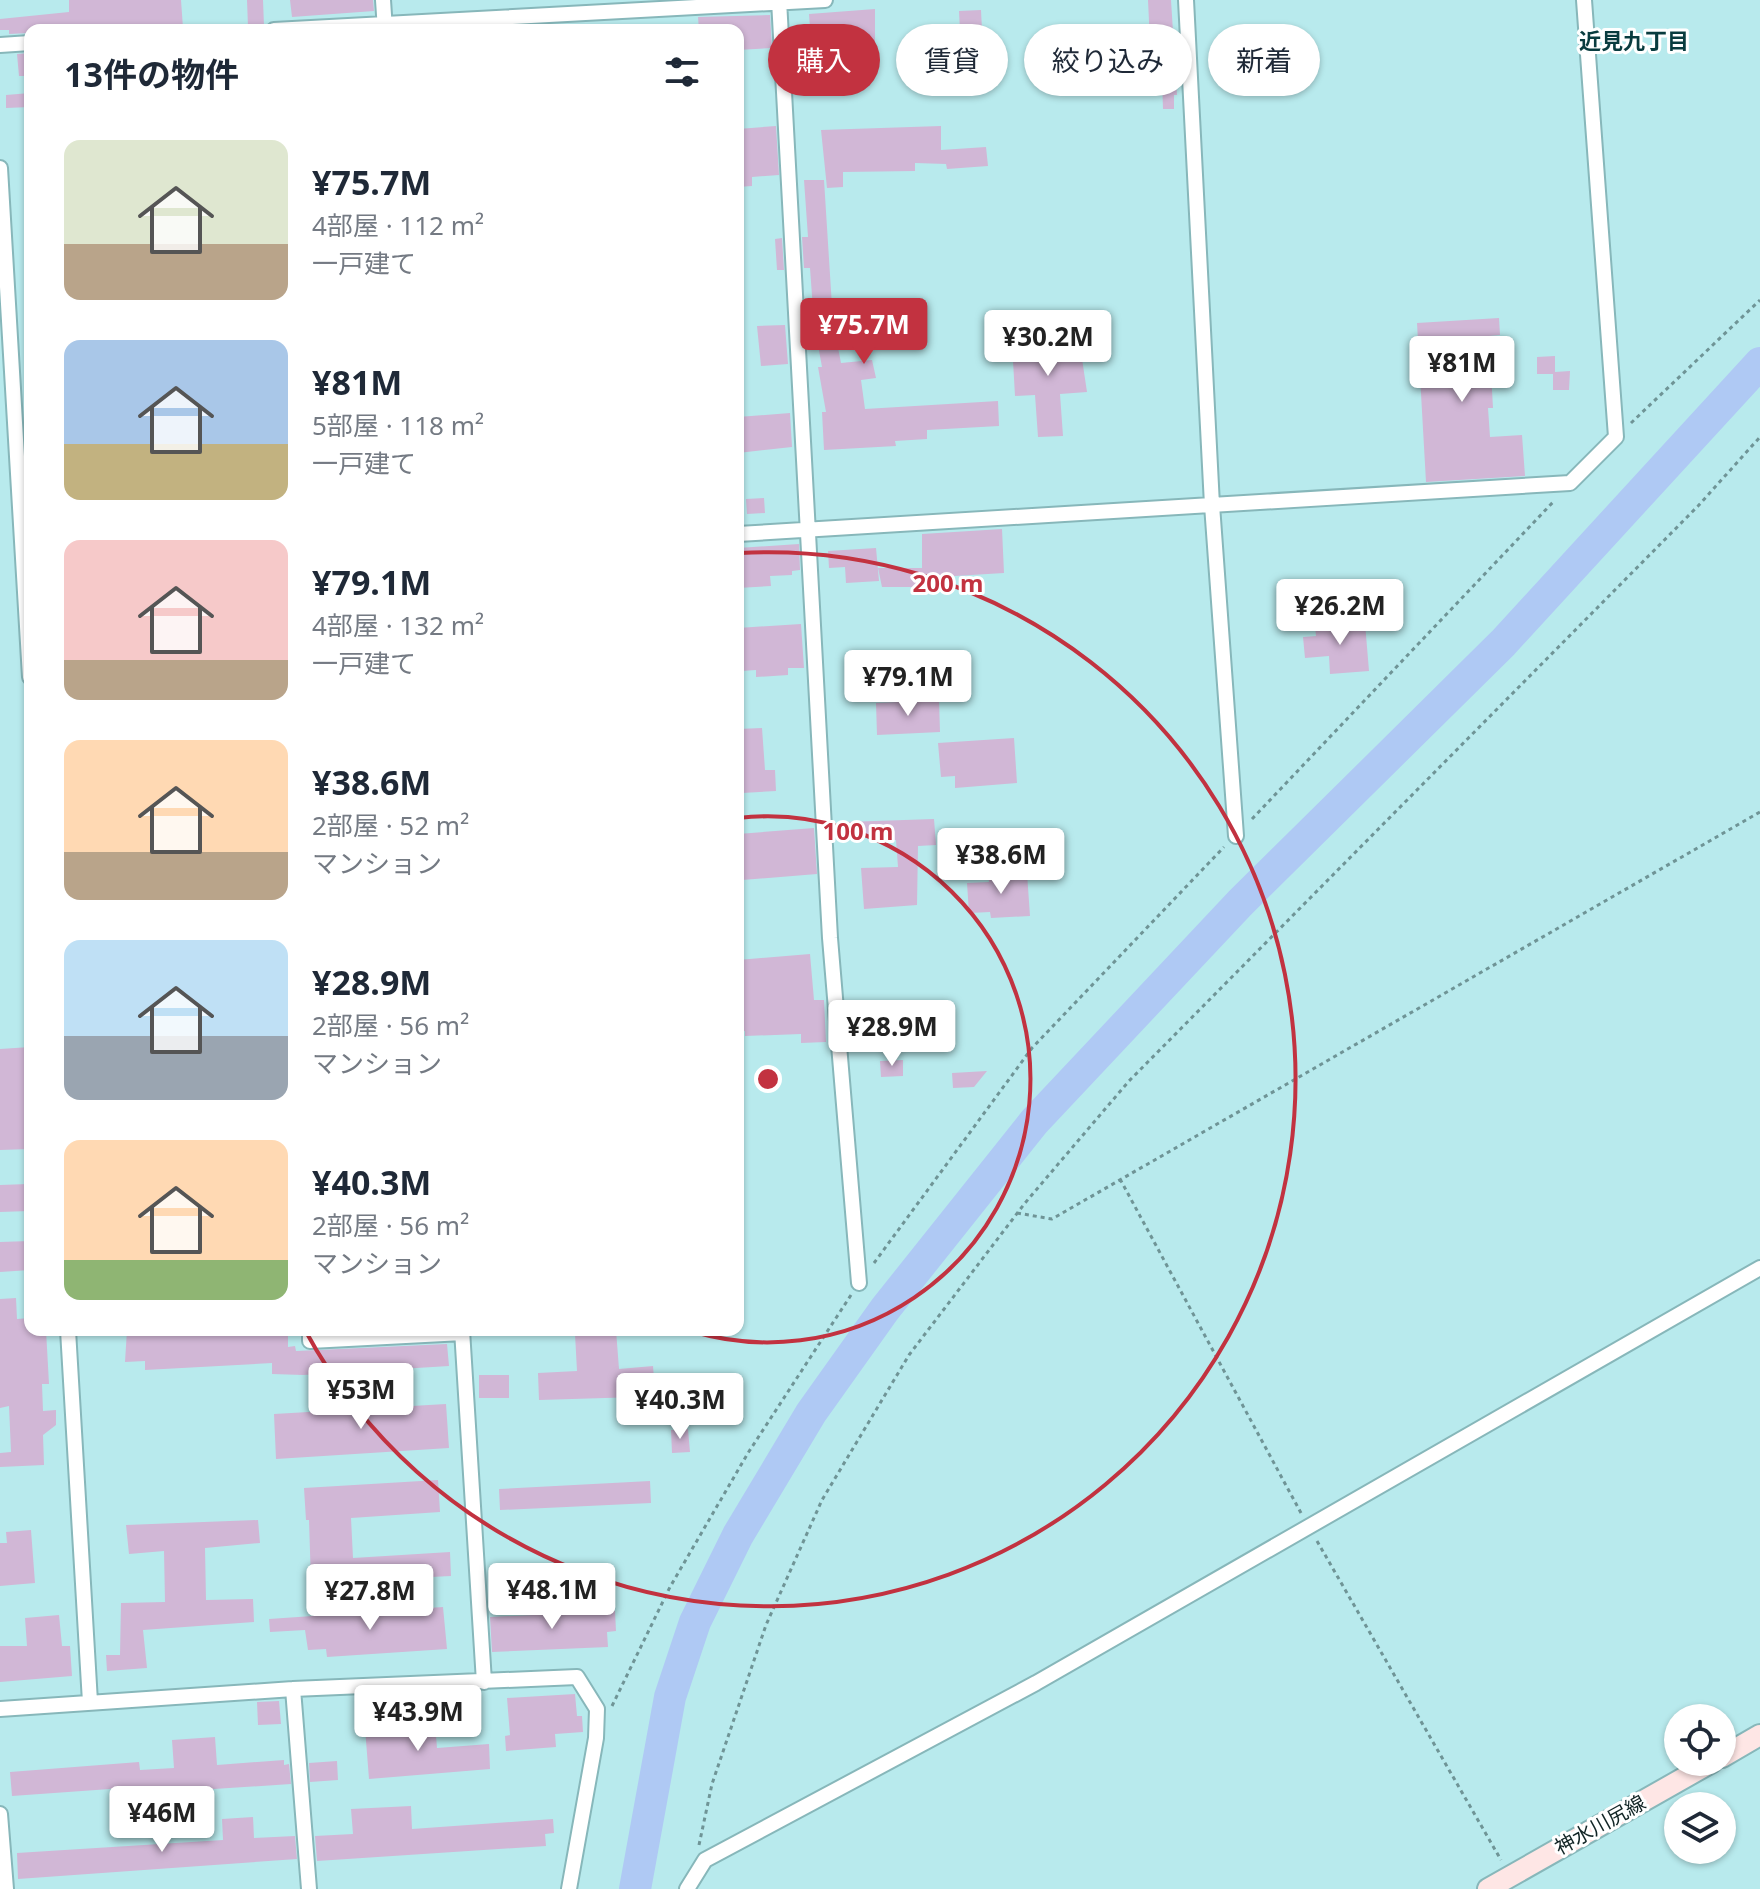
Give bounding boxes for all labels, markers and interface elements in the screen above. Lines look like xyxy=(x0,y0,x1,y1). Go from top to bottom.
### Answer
chip: 購入 xyxy=(768,24,880,96)
chip: 賃貸 xyxy=(896,24,1008,96)
chip: 絞り込み xyxy=(1024,24,1192,96)
chip: 新着 xyxy=(1208,24,1320,96)
district label: 近見九丁目 xyxy=(1579,25,1689,55)
icon: filters xyxy=(660,50,704,94)
text: 13件の物件 xyxy=(64,51,239,97)
text: ¥75.7M xyxy=(312,159,431,205)
icon: home xyxy=(128,172,224,268)
text: 4部屋 · 112 m² xyxy=(312,207,484,243)
text: 一戸建て xyxy=(312,245,416,281)
pin: ¥75.7M xyxy=(799,298,929,366)
text: ¥75.7M xyxy=(818,306,910,342)
pin: ¥30.2M xyxy=(983,310,1113,378)
text: ¥30.2M xyxy=(1002,318,1094,354)
pin: ¥81M xyxy=(1415,336,1509,404)
text: ¥81M xyxy=(1427,344,1497,380)
text: ¥81M xyxy=(312,359,402,405)
icon: home xyxy=(128,372,224,468)
text: 5部屋 · 118 m² xyxy=(312,407,484,443)
text: 一戸建て xyxy=(312,445,416,481)
text: ¥79.1M xyxy=(312,559,431,605)
text: 200 m xyxy=(913,566,983,599)
icon: home xyxy=(128,572,224,668)
pin: ¥26.2M xyxy=(1275,579,1405,647)
text: ¥26.2M xyxy=(1294,587,1386,623)
text: 4部屋 · 132 m² xyxy=(312,607,484,643)
text: 一戸建て xyxy=(312,645,416,681)
pin: ¥79.1M xyxy=(843,650,973,718)
text: ¥79.1M xyxy=(862,658,954,694)
text: ¥38.6M xyxy=(312,759,431,805)
icon: home xyxy=(128,772,224,868)
text: 2部屋 · 52 m² xyxy=(312,807,469,843)
text: 100 m xyxy=(823,814,893,847)
pin: ¥38.6M xyxy=(936,828,1066,896)
text: ¥38.6M xyxy=(955,836,1047,872)
text: マンション xyxy=(312,845,442,881)
text: ¥28.9M xyxy=(312,959,431,1005)
icon: home xyxy=(128,972,224,1068)
pin: ¥28.9M xyxy=(827,1000,957,1068)
text: 2部屋 · 56 m² xyxy=(312,1007,469,1043)
text: ¥28.9M xyxy=(846,1008,938,1044)
text: マンション xyxy=(312,1045,442,1081)
centre of rings xyxy=(754,1065,782,1093)
text: ¥40.3M xyxy=(312,1159,431,1205)
icon: home xyxy=(128,1172,224,1268)
text: 2部屋 · 56 m² xyxy=(312,1207,469,1243)
text: マンション xyxy=(312,1245,442,1281)
pin: ¥53M xyxy=(314,1363,408,1431)
text: ¥53M xyxy=(326,1371,396,1407)
pin: ¥40.3M xyxy=(615,1373,745,1441)
text: ¥40.3M xyxy=(634,1381,726,1417)
pin: ¥48.1M xyxy=(487,1563,617,1631)
pin: ¥27.8M xyxy=(305,1564,435,1632)
text: ¥48.1M xyxy=(506,1571,598,1607)
text: ¥27.8M xyxy=(324,1572,416,1608)
pin: ¥43.9M xyxy=(353,1685,483,1753)
text: ¥43.9M xyxy=(372,1693,464,1729)
map controls xyxy=(1664,1704,1736,1864)
button: locate xyxy=(1664,1704,1736,1776)
pin: ¥46M xyxy=(115,1786,209,1854)
street label: 神水川尻線 xyxy=(1549,1789,1650,1861)
button: layers xyxy=(1664,1792,1736,1864)
text: ¥46M xyxy=(127,1794,197,1830)

